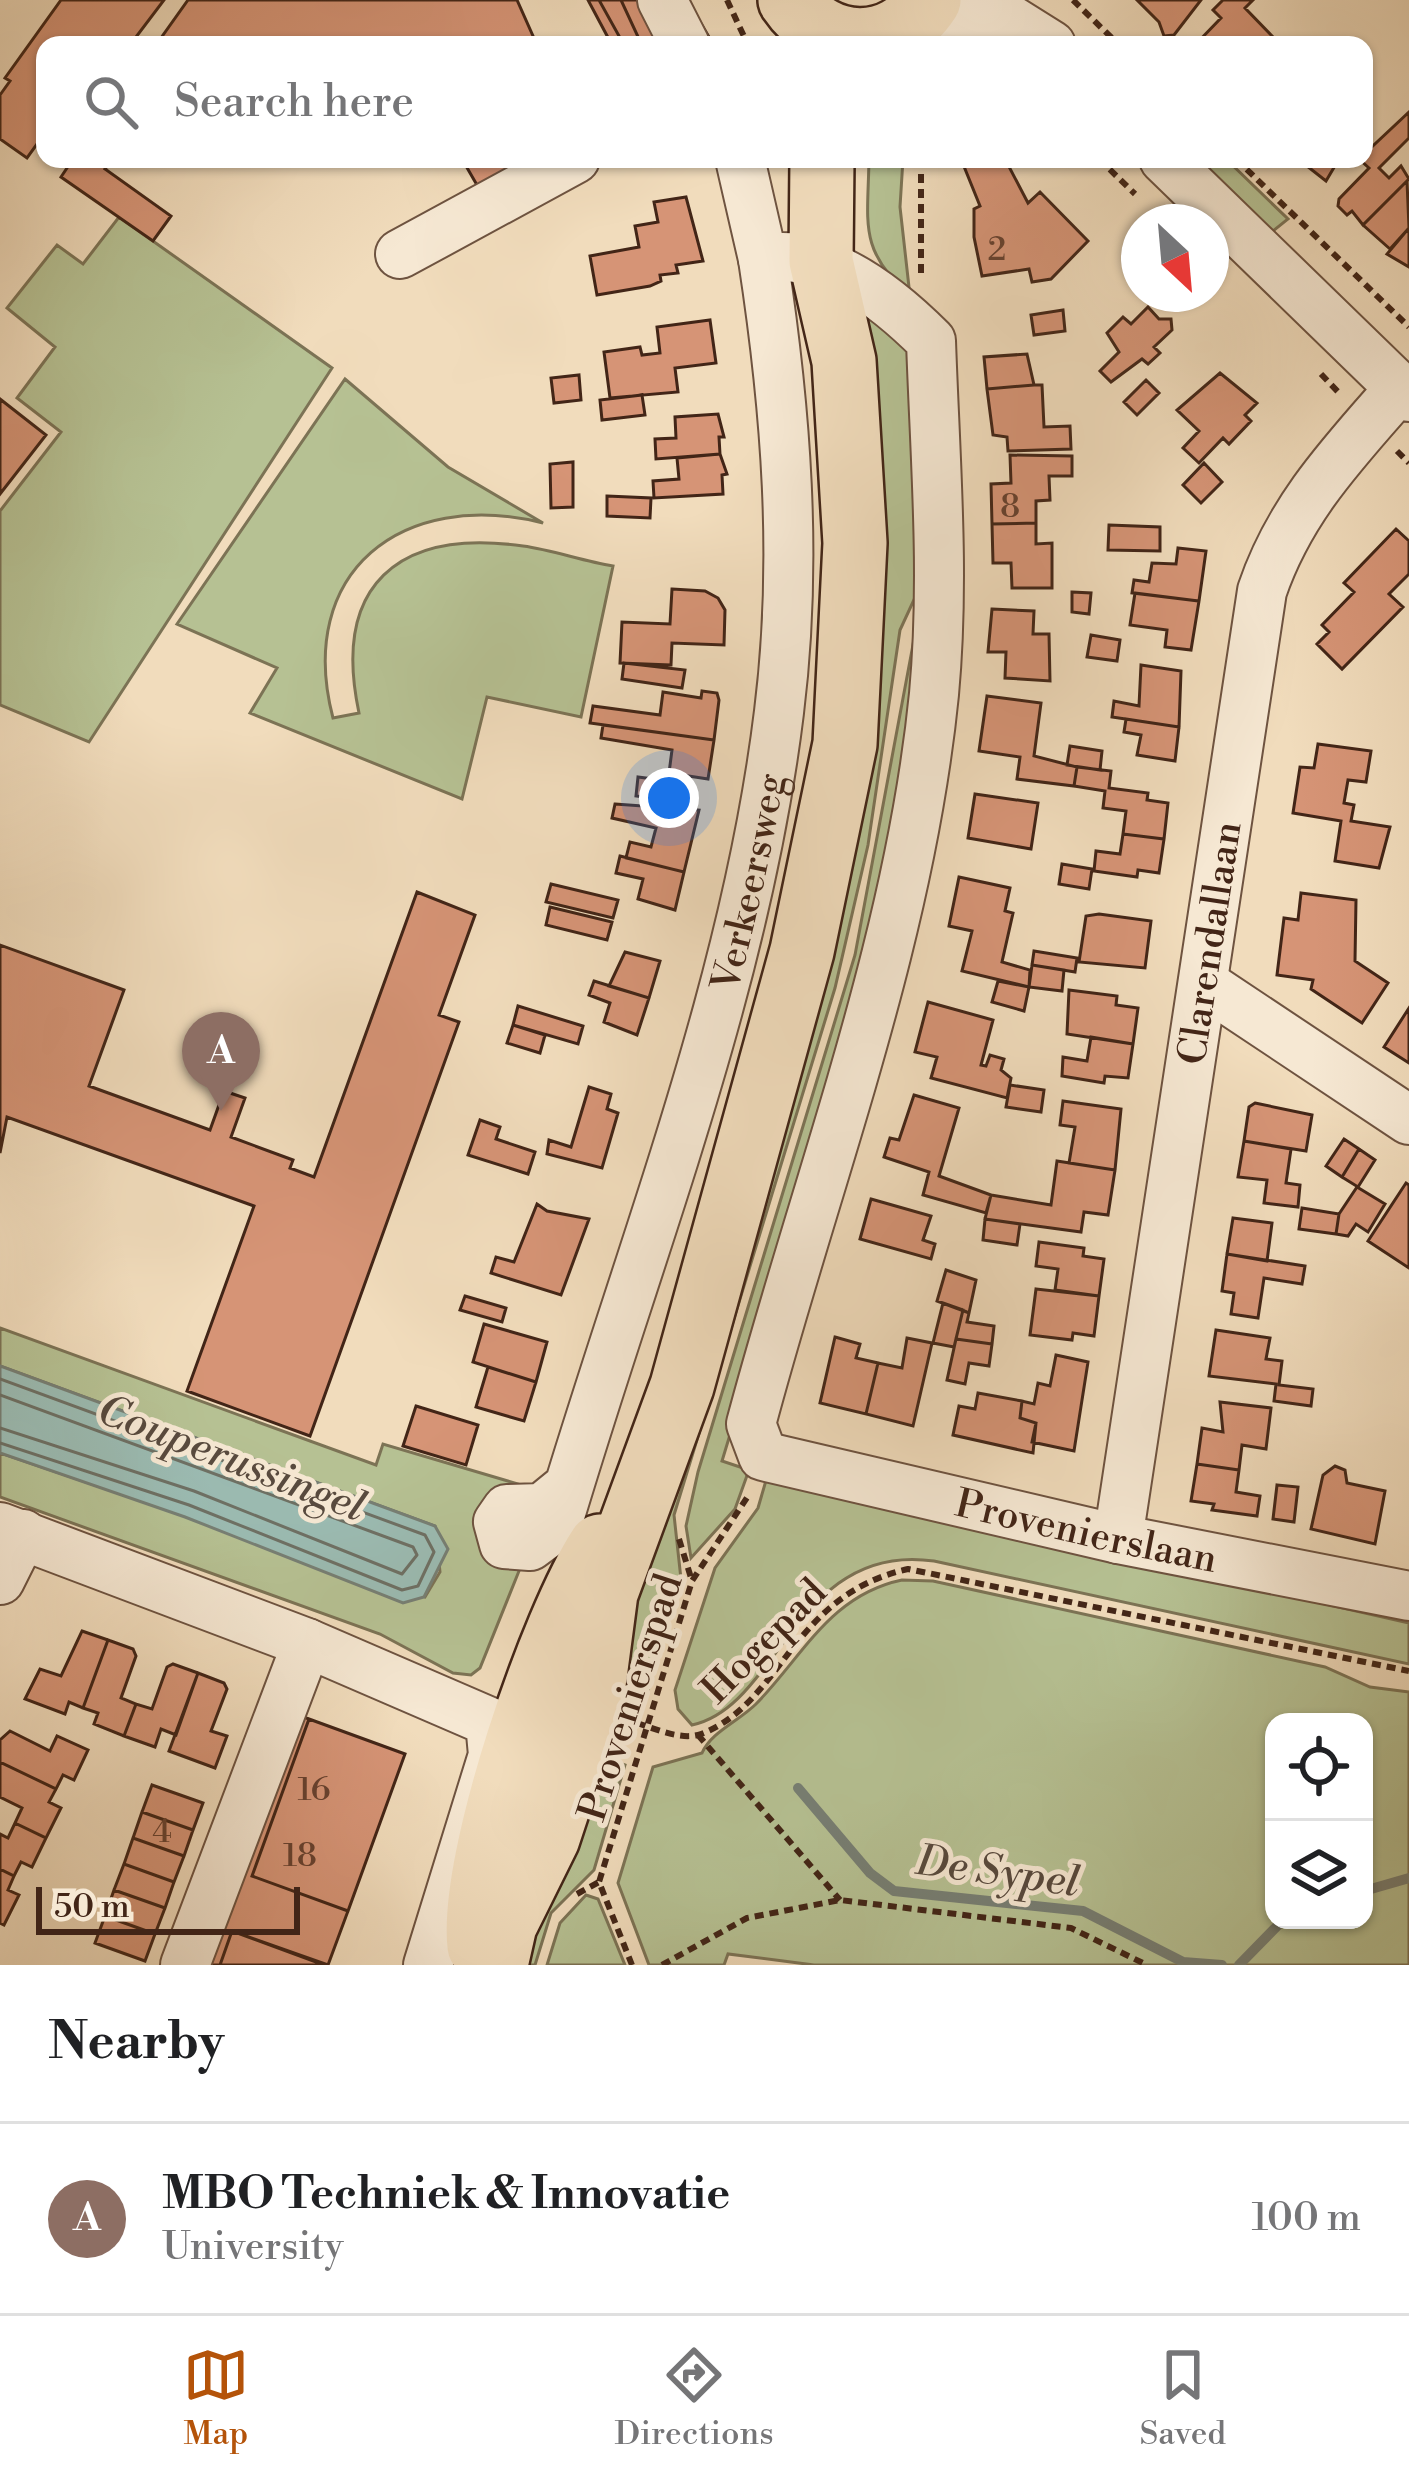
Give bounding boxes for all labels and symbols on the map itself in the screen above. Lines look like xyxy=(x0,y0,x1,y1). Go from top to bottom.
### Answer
north arrow xyxy=(1121,204,1229,312)
house number: 2 xyxy=(988,230,1006,271)
house number: 8 xyxy=(1000,487,1020,528)
your location xyxy=(639,768,699,828)
street label: Verkeersweg xyxy=(702,770,797,998)
street label: Clarendallaan xyxy=(1168,818,1254,1068)
pin: A xyxy=(182,1012,260,1111)
water label: Couperussingel xyxy=(90,1384,373,1535)
street label: Provenierslaan xyxy=(950,1480,1221,1585)
street label: Provenierspad xyxy=(568,1568,694,1827)
street label: Hogepad xyxy=(692,1569,838,1715)
house number: 16 xyxy=(297,1770,331,1811)
house number: 4 xyxy=(152,1812,172,1853)
water label: De Sypel xyxy=(912,1835,1083,1910)
house number: 18 xyxy=(283,1836,317,1877)
scale bar xyxy=(36,1881,300,1934)

